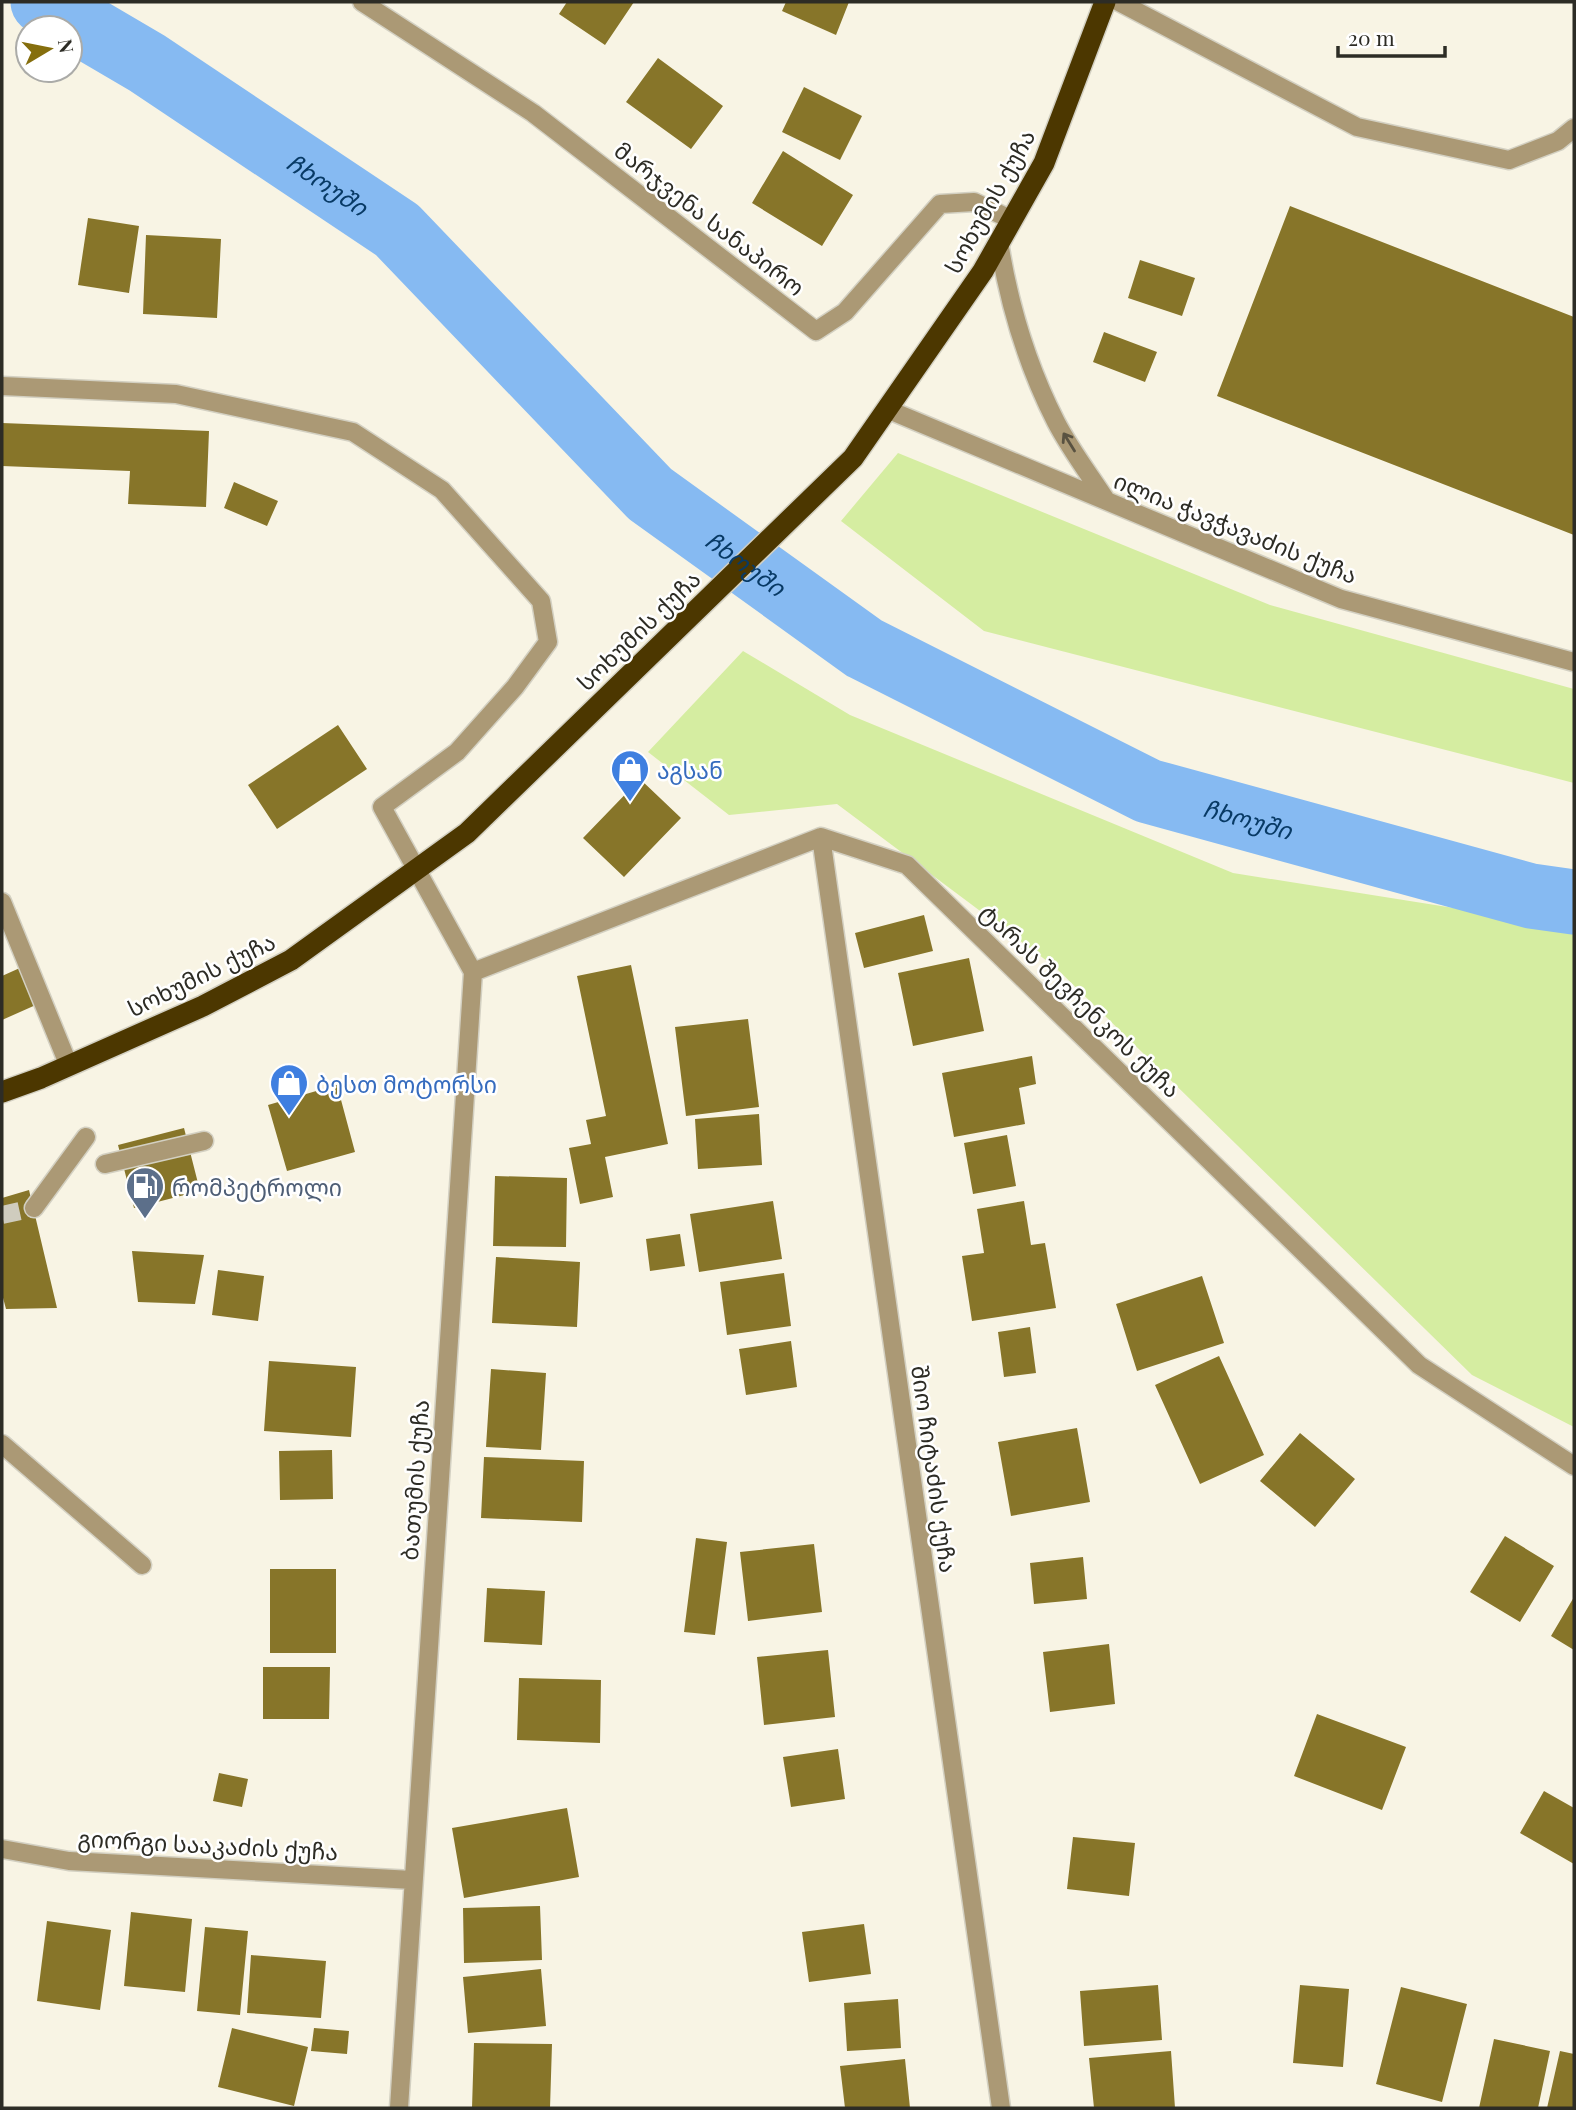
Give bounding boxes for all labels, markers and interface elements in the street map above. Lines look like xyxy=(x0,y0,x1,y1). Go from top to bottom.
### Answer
north arrow xyxy=(14,14,84,84)
scale bar xyxy=(1338,14,1445,58)
text: 20 m xyxy=(1348,23,1395,51)
text: N xyxy=(53,37,81,55)
street label: სოხუმის ქუჩა xyxy=(937,123,1041,279)
street label: მარჯვენა სანაპირო xyxy=(608,134,812,302)
water label: ჩხოუში xyxy=(281,145,375,223)
one-way arrow xyxy=(1062,433,1076,452)
street label: ილია ჭავჭავაძის ქუჩა xyxy=(1110,464,1362,590)
water label: ჩხოუში xyxy=(700,524,793,603)
street label: სოხუმის ქუჩა xyxy=(570,563,706,697)
shop icon: აგსან xyxy=(609,748,651,803)
place label: აგსან xyxy=(657,754,723,785)
water label: ჩხოუში xyxy=(1200,791,1297,846)
street label: ტარას შევჩენკოს ქუჩა xyxy=(974,896,1188,1104)
street label: სოხუმის ქუჩა xyxy=(122,925,280,1023)
shop icon: ბესთ მოტორსი xyxy=(268,1062,310,1117)
place label: ბესთ მოტორსი xyxy=(316,1068,497,1099)
fuel station icon: რომპეტროლი xyxy=(124,1165,166,1220)
place label: რომპეტროლი xyxy=(172,1171,342,1202)
street label: შიო ჩიტაძის ქუჩა xyxy=(905,1363,965,1575)
street label: ბათუმის ქუჩა xyxy=(393,1399,435,1561)
street label: გიორგი სააკაძის ქუჩა xyxy=(77,1822,339,1866)

